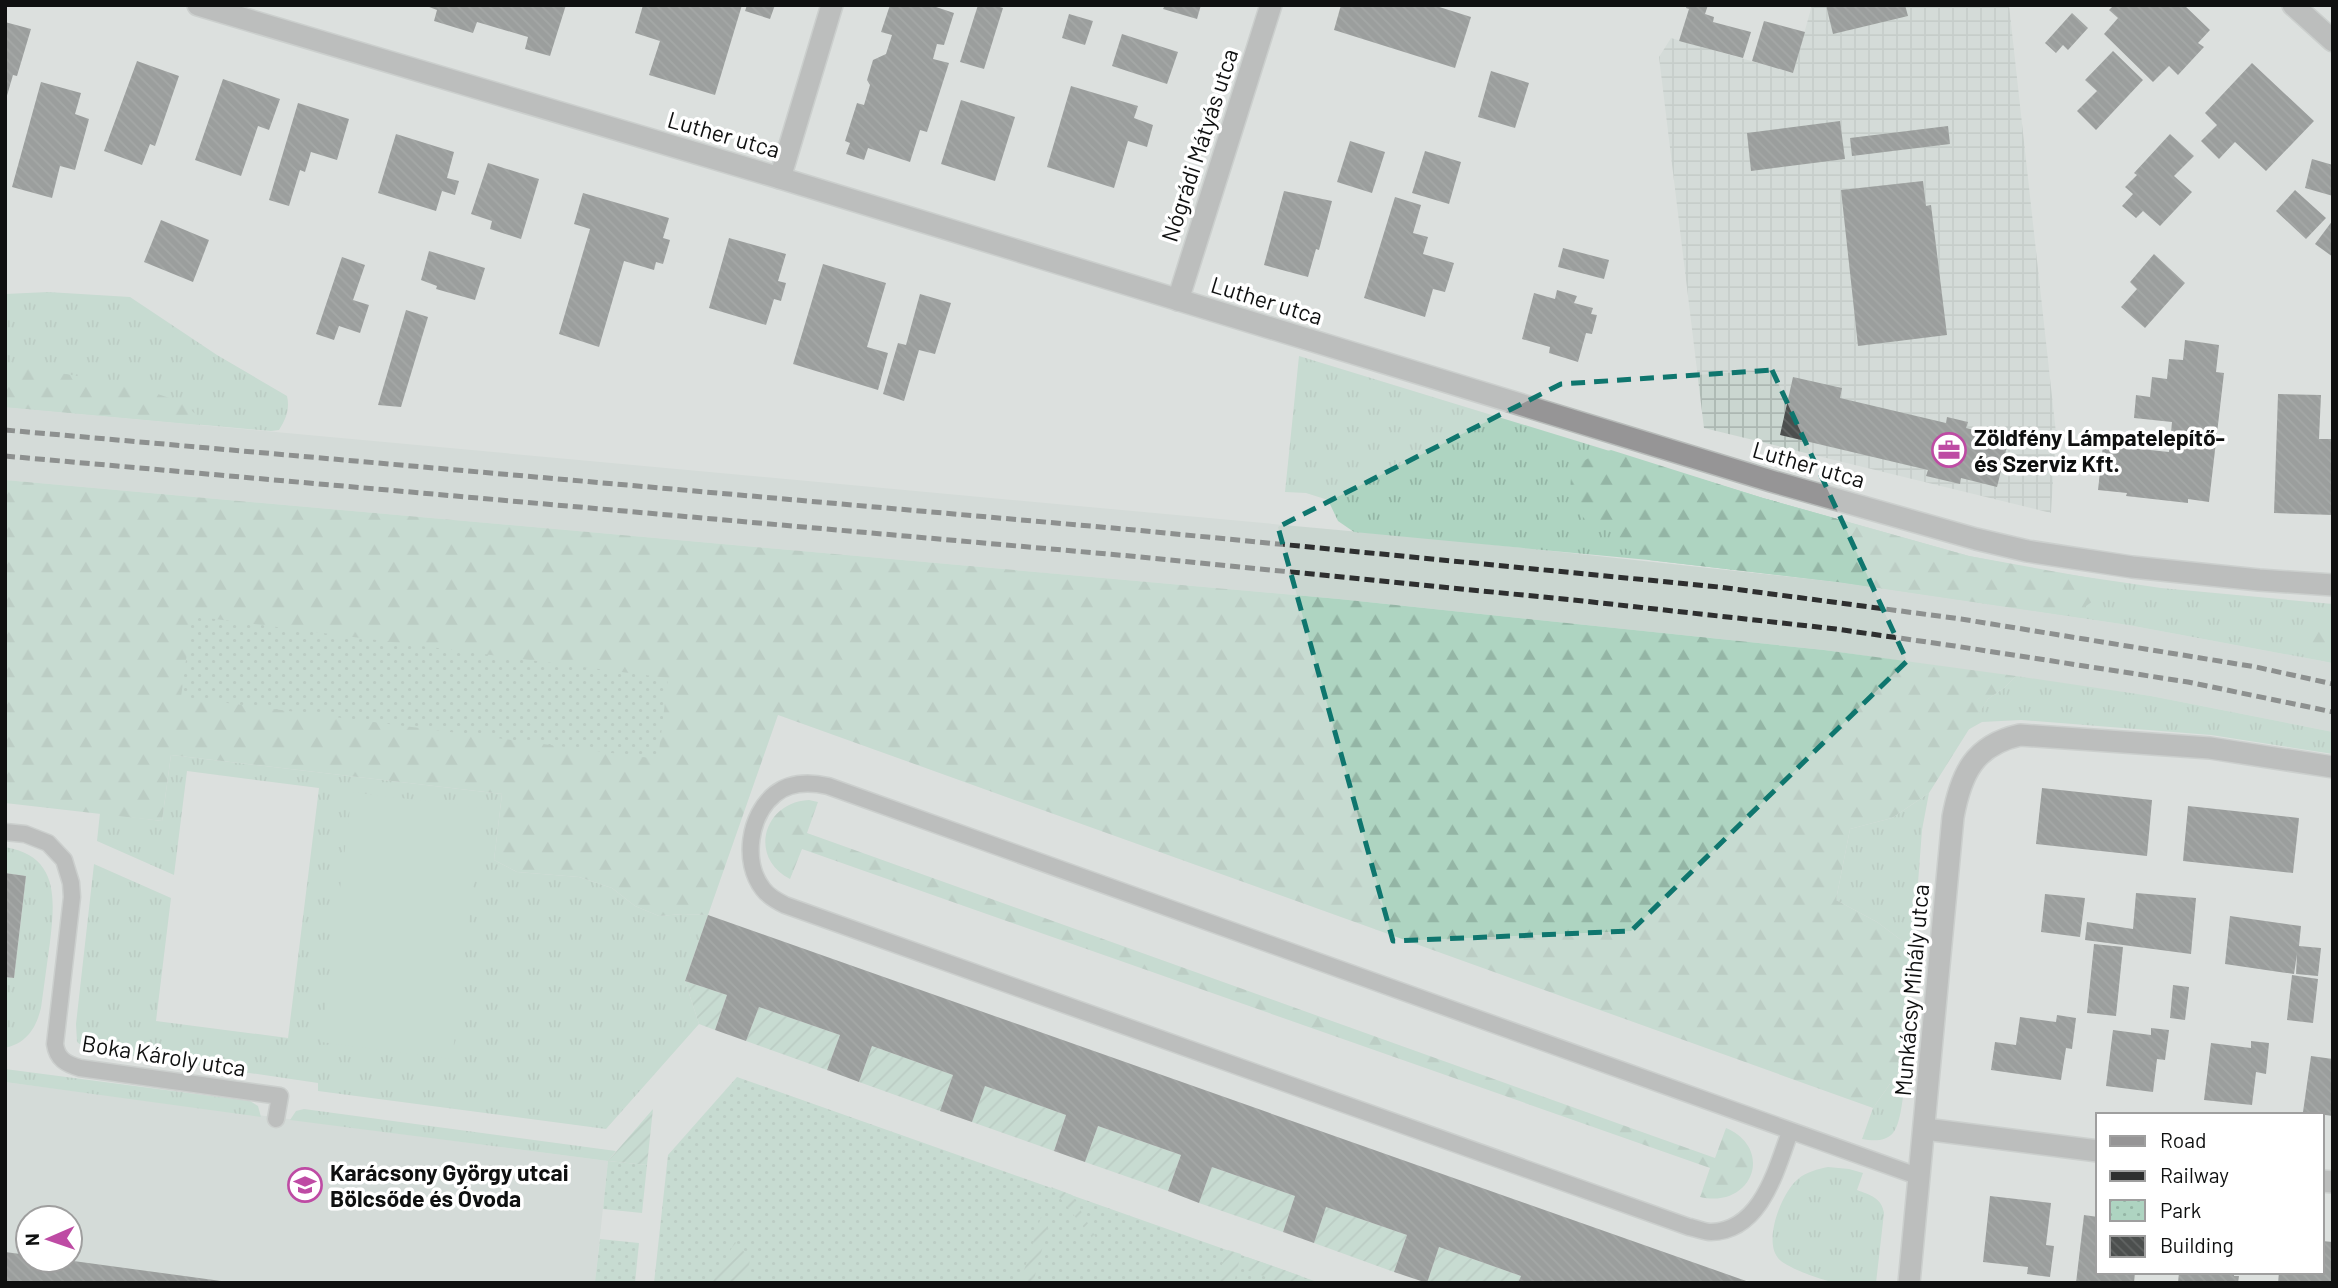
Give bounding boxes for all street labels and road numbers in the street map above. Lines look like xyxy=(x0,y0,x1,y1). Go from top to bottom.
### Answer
street label: Nógrádi Mátyás utca xyxy=(1155,45,1243,245)
street label: Luther utca xyxy=(665,105,783,163)
street label: Luther utca xyxy=(1208,270,1326,330)
street label: Luther utca xyxy=(1750,435,1868,493)
street label: Munkácsy Mihály utca xyxy=(1888,883,1934,1097)
street label: Boka Károly utca xyxy=(80,1028,248,1082)

